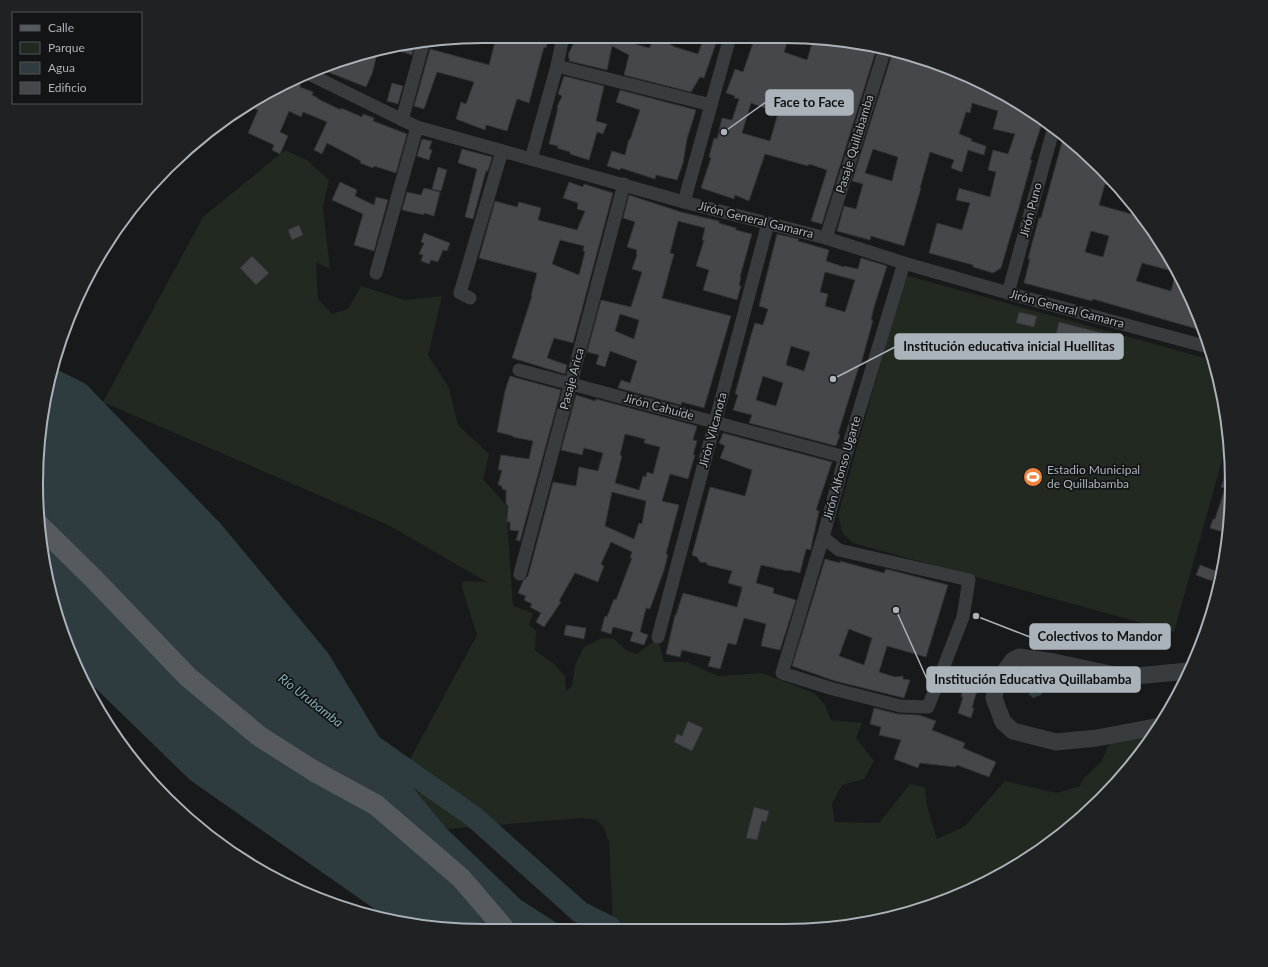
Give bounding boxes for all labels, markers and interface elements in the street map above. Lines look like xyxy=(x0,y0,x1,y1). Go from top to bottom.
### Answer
legend xyxy=(12,12,142,104)
text: Calle xyxy=(48,20,74,35)
text: Parque xyxy=(48,40,85,55)
text: Agua xyxy=(48,60,75,75)
text: Edificio xyxy=(48,80,87,95)
callout: Face to Face xyxy=(766,90,853,115)
street label: Pasaje Quillabamba xyxy=(832,93,877,195)
text: Face to Face xyxy=(774,94,845,110)
street label: Jirón Puno xyxy=(1016,181,1045,239)
street label: Jirón General Gamarra xyxy=(697,198,815,241)
street label: Jirón General Gamarra xyxy=(1008,286,1126,331)
callout: Institución educativa inicial Huellitas xyxy=(895,334,1123,359)
text: Institución educativa inicial Huellitas xyxy=(903,338,1115,354)
street label: Pasaje Arica xyxy=(556,346,587,411)
street label: Jirón Cahuide xyxy=(622,390,696,423)
street label: Jirón Vilcanota xyxy=(695,391,730,469)
street label: Jirón Alfonso Ugarte xyxy=(820,414,864,522)
place label: Estadio Municipal de Quillabamba xyxy=(1047,462,1140,491)
sports icon: Estadio Municipal de Quillabamba xyxy=(1022,466,1044,488)
callout: Colectivos to Mandor xyxy=(1030,624,1170,649)
text: Colectivos to Mandor xyxy=(1038,628,1163,644)
callout: Institución Educativa Quillabamba xyxy=(927,667,1140,692)
water label: Río Urubamba xyxy=(276,670,347,730)
text: Institución Educativa Quillabamba xyxy=(934,671,1132,687)

